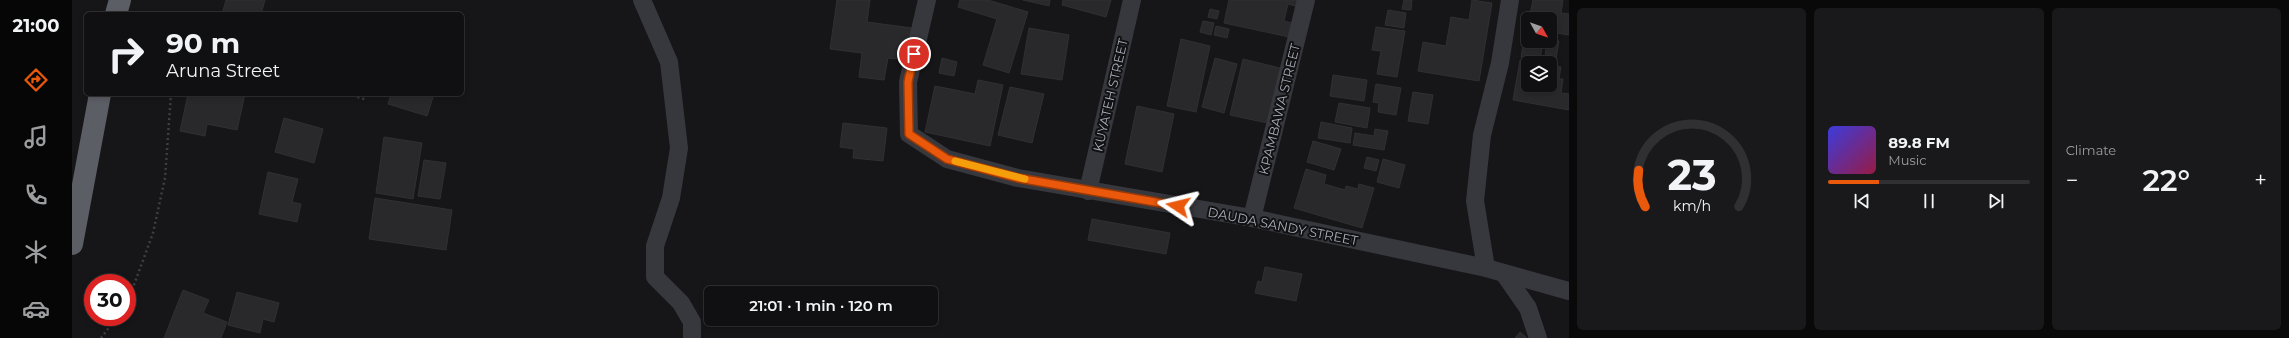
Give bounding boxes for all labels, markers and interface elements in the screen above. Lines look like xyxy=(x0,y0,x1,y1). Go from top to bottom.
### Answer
north arrow xyxy=(1521,12,1557,48)
map controls xyxy=(1521,12,1557,92)
text: 21:00 xyxy=(13,15,59,37)
text: 90 m xyxy=(166,26,240,60)
icon: right xyxy=(100,28,152,80)
street label: KUYATEH STREET xyxy=(1089,36,1131,153)
pin xyxy=(897,37,931,71)
street label: KPAMBAWA STREET xyxy=(1255,41,1303,176)
icon: arrive xyxy=(903,43,925,65)
button: layers xyxy=(1521,56,1557,92)
text: Aruna Street xyxy=(166,60,280,82)
icon: directions xyxy=(22,66,50,94)
icon: music xyxy=(22,123,50,151)
text: 89.8 FM xyxy=(1888,133,1950,152)
text: Climate xyxy=(2066,142,2116,158)
text: 23 xyxy=(1667,150,1716,200)
text: Music xyxy=(1888,152,1927,168)
text: 22° xyxy=(2143,162,2190,199)
text: − xyxy=(2066,167,2078,194)
text: + xyxy=(2254,167,2267,194)
icon: phone xyxy=(22,181,50,209)
position arrow xyxy=(1157,185,1199,227)
icon: previous xyxy=(1851,190,1873,212)
icon: pause xyxy=(1918,190,1940,212)
icon: next xyxy=(1985,190,2007,212)
text: km/h xyxy=(1673,197,1711,215)
street label: DAUDA SANDY STREET xyxy=(1206,204,1360,249)
icon: climate xyxy=(22,238,50,266)
speed limit sign: 30 xyxy=(84,274,136,326)
icon: car xyxy=(22,295,50,323)
text: 21:01 · 1 min · 120 m xyxy=(749,296,893,315)

